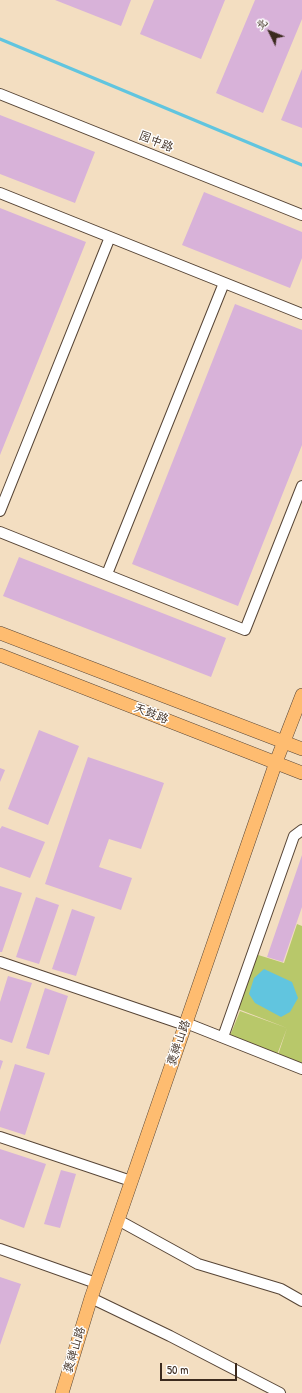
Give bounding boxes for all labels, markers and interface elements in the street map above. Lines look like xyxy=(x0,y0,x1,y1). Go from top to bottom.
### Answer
north arrow xyxy=(250,12,290,52)
text: 北 xyxy=(252,15,270,33)
street label: 园中路 xyxy=(137,129,175,155)
street label: 天鼓路 xyxy=(132,701,170,727)
street label: 褒禅山路 xyxy=(164,1018,194,1068)
street label: 褒禅山路 xyxy=(61,1325,89,1375)
scale bar xyxy=(162,1355,239,1381)
text: 50 m xyxy=(167,1361,188,1378)

